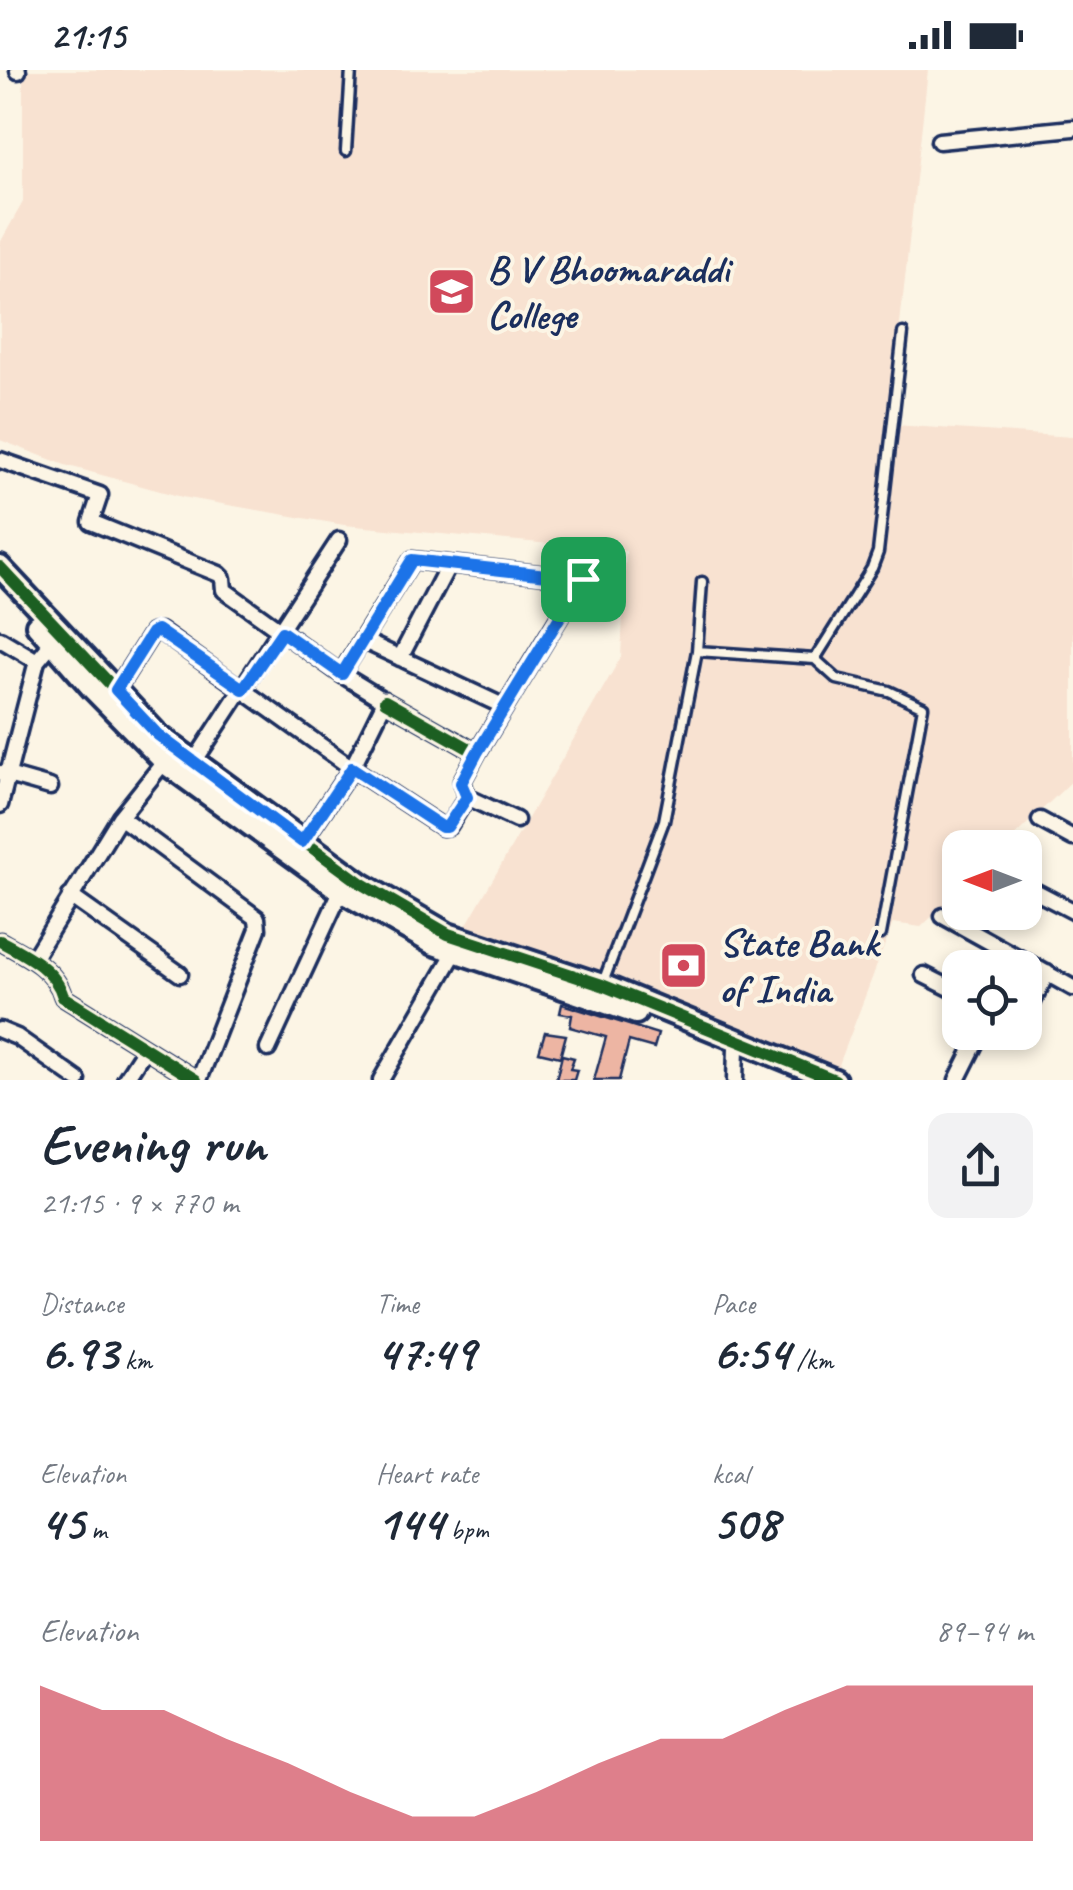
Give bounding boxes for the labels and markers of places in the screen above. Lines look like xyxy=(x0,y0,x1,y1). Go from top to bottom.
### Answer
place label: B V Bhoomaraddi College xyxy=(487,244,734,340)
school or university icon: B V Bhoomaraddi College xyxy=(426,266,478,318)
pin xyxy=(541,537,626,622)
place label: State Bank of India xyxy=(719,918,882,1014)
bank icon: State Bank of India xyxy=(658,940,710,992)

